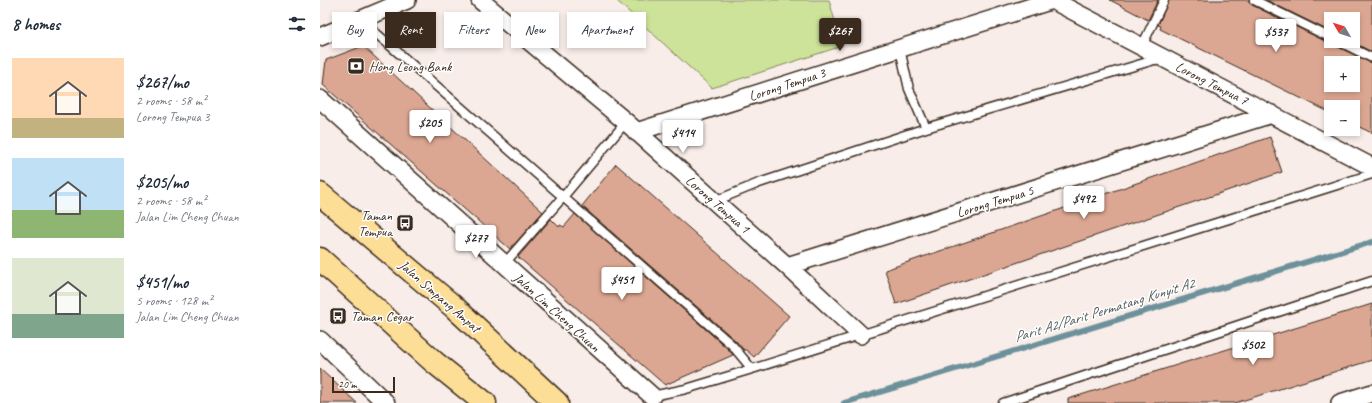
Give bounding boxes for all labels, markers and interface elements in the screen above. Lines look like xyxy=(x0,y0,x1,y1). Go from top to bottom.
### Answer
chip: Buy xyxy=(332,12,377,48)
chip: Rent xyxy=(385,12,436,48)
chip: Filters xyxy=(444,12,503,48)
chip: New xyxy=(511,12,559,48)
chip: Apartment xyxy=(567,12,646,48)
north arrow xyxy=(1324,12,1360,48)
map controls xyxy=(1324,12,1360,136)
icon: filters xyxy=(286,13,308,35)
text: 8 homes xyxy=(12,14,60,35)
pin: $267 xyxy=(816,18,864,52)
pin: $537 xyxy=(1252,19,1300,53)
text: $267 xyxy=(828,23,852,39)
text: $537 xyxy=(1264,24,1288,40)
bank icon: Hong Leong Bank xyxy=(346,56,366,76)
button: + xyxy=(1324,56,1360,92)
place label: Hong Leong Bank xyxy=(369,58,452,75)
street label: Lorong Tempua 7 xyxy=(1173,58,1252,109)
street label: Lorong Tempua 3 xyxy=(747,64,829,105)
text: $267/mo xyxy=(136,72,189,93)
icon: home xyxy=(44,74,92,122)
text: 2 rooms · 58 m² xyxy=(136,93,206,109)
button: − xyxy=(1324,100,1360,136)
text: Lorong Tempua 3 xyxy=(136,109,210,125)
pin: $205 xyxy=(406,110,454,144)
text: $205 xyxy=(418,115,442,131)
pin: $414 xyxy=(659,120,707,154)
text: $414 xyxy=(671,125,695,141)
text: $205/mo xyxy=(136,172,188,193)
street label: Lorong Tempua 1 xyxy=(682,172,754,237)
icon: home xyxy=(44,174,92,222)
street label: Lorong Tempua 5 xyxy=(955,182,1036,221)
pin: $492 xyxy=(1060,186,1108,220)
text: $492 xyxy=(1072,191,1096,207)
text: 2 rooms · 58 m² xyxy=(136,193,206,209)
place label: Taman Tempua xyxy=(358,207,393,240)
text: Jalan Lim Cheng Chuan xyxy=(136,209,239,225)
bus stop icon: Taman Tempua xyxy=(395,213,415,233)
pin: $277 xyxy=(452,225,500,259)
text: $277 xyxy=(464,230,488,246)
street label: Jalan Simpang Ampat xyxy=(395,256,486,338)
pin: $451 xyxy=(598,267,646,301)
street label: Jalan Lim Cheng Chuan xyxy=(509,268,604,356)
text: $451/mo xyxy=(136,272,188,293)
text: $451 xyxy=(610,272,634,288)
water label: Parit A2/Parit Permatang Kunyit A2 xyxy=(1012,273,1198,347)
icon: home xyxy=(44,274,92,322)
text: 5 rooms · 128 m² xyxy=(136,293,212,309)
bus stop icon: Taman Cegar xyxy=(328,306,348,326)
place label: Taman Cegar xyxy=(351,308,415,325)
text: Jalan Lim Cheng Chuan xyxy=(136,309,239,325)
pin: $502 xyxy=(1229,332,1277,366)
text: $502 xyxy=(1241,337,1265,353)
scale bar xyxy=(332,375,395,394)
text: 20 m xyxy=(338,377,357,391)

